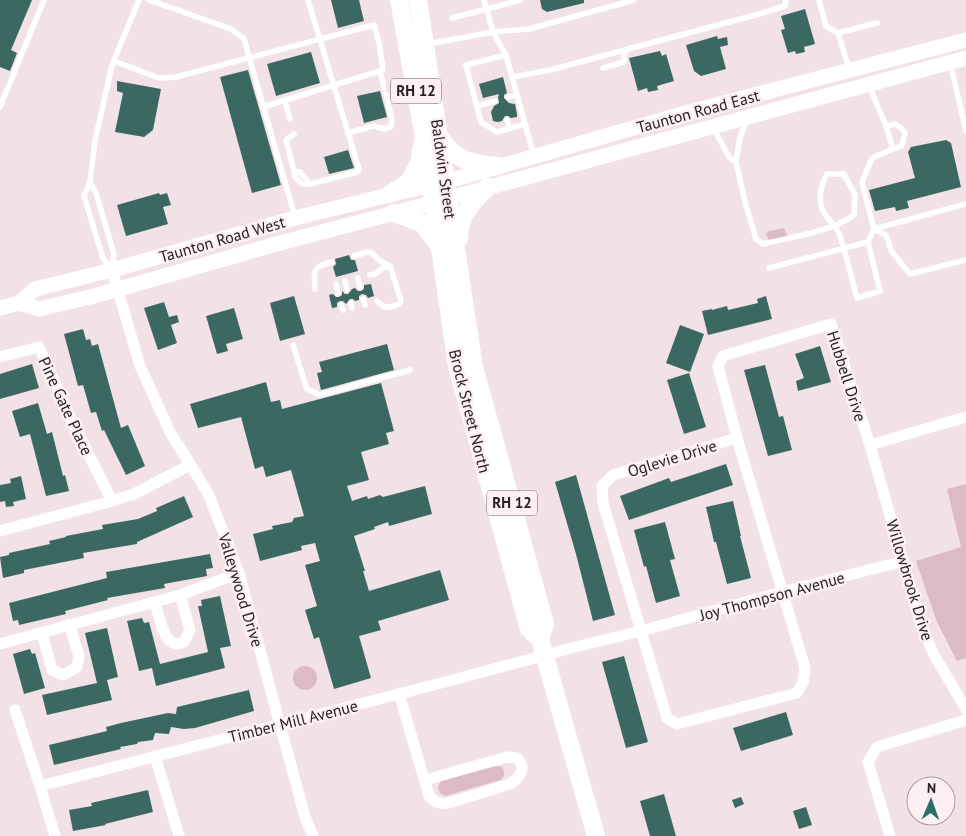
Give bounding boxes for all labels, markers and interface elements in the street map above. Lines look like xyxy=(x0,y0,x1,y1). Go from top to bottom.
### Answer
road number: RH 12 xyxy=(391,78,441,104)
street label: Taunton Road East xyxy=(634,85,762,137)
street label: Baldwin Street xyxy=(427,118,461,221)
street label: Taunton Road West xyxy=(157,211,288,267)
street label: Hubbell Drive xyxy=(823,328,871,424)
street label: Brock Street North xyxy=(445,347,495,475)
street label: Pine Gate Place xyxy=(34,354,98,458)
street label: Oglevie Drive xyxy=(625,435,719,481)
road number: RH 12 xyxy=(487,490,537,516)
street label: Willowbrook Drive xyxy=(882,517,938,643)
street label: Valleywood Drive xyxy=(214,530,268,650)
street label: Joy Thompson Avenue xyxy=(696,567,847,625)
street label: Timber Mill Avenue xyxy=(226,695,360,747)
north arrow xyxy=(906,776,956,826)
text: N xyxy=(927,779,936,797)

